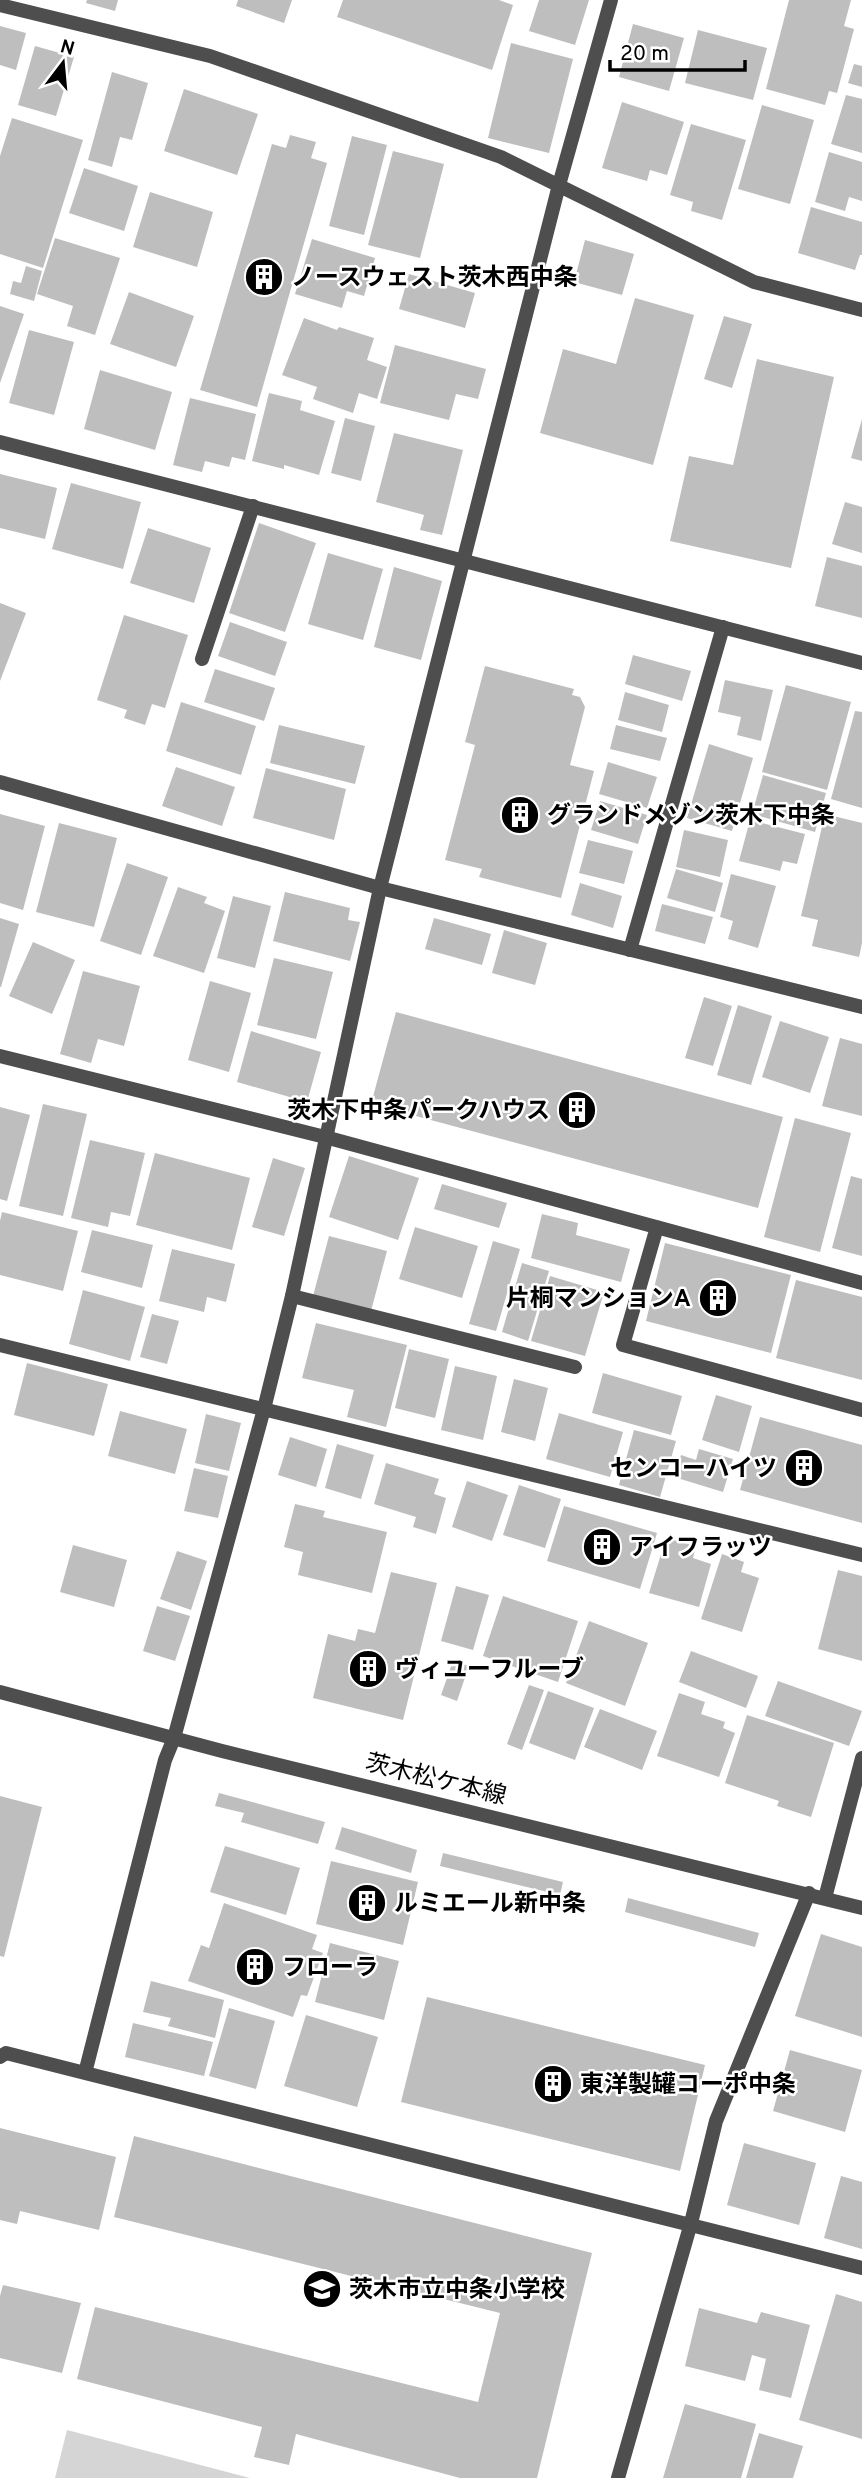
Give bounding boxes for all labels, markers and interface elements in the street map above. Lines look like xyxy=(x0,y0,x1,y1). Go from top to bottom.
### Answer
north arrow xyxy=(28,28,98,98)
scale bar xyxy=(610,28,745,72)
text: N xyxy=(57,35,77,62)
text: 20 m xyxy=(620,41,669,68)
building icon: ノースウェスト茨木西中条 xyxy=(243,256,285,298)
place label: ノースウェスト茨木西中条 xyxy=(291,264,578,294)
building icon: グランドメゾン茨木下中条 xyxy=(499,794,541,836)
place label: グランドメゾン茨木下中条 xyxy=(547,802,835,832)
building icon: 茨木下中条パークハウス xyxy=(556,1089,598,1131)
place label: 茨木下中条パークハウス xyxy=(287,1097,550,1127)
building icon: 片桐マンションA xyxy=(697,1277,739,1319)
place label: 片桐マンションA xyxy=(506,1285,691,1315)
building icon: センコーハイツ xyxy=(783,1447,825,1489)
place label: センコーハイツ xyxy=(610,1455,777,1485)
building icon: アイフラッツ xyxy=(581,1526,623,1568)
place label: アイフラッツ xyxy=(629,1534,772,1564)
building icon: ヴィユーフルーブ xyxy=(347,1648,389,1690)
place label: ヴィユーフルーブ xyxy=(395,1656,584,1686)
street label: 茨木松ケ本線 xyxy=(362,1749,509,1813)
building icon: ルミエール新中条 xyxy=(346,1882,388,1924)
place label: ルミエール新中条 xyxy=(394,1890,586,1920)
building icon: フローラ xyxy=(234,1946,276,1988)
place label: フローラ xyxy=(282,1954,378,1984)
building icon: 東洋製罐コーポ中条 xyxy=(532,2063,574,2105)
place label: 東洋製罐コーポ中条 xyxy=(580,2071,796,2101)
school or university icon: 茨木市立中条小学校 xyxy=(301,2268,343,2310)
place label: 茨木市立中条小学校 xyxy=(349,2276,565,2306)

